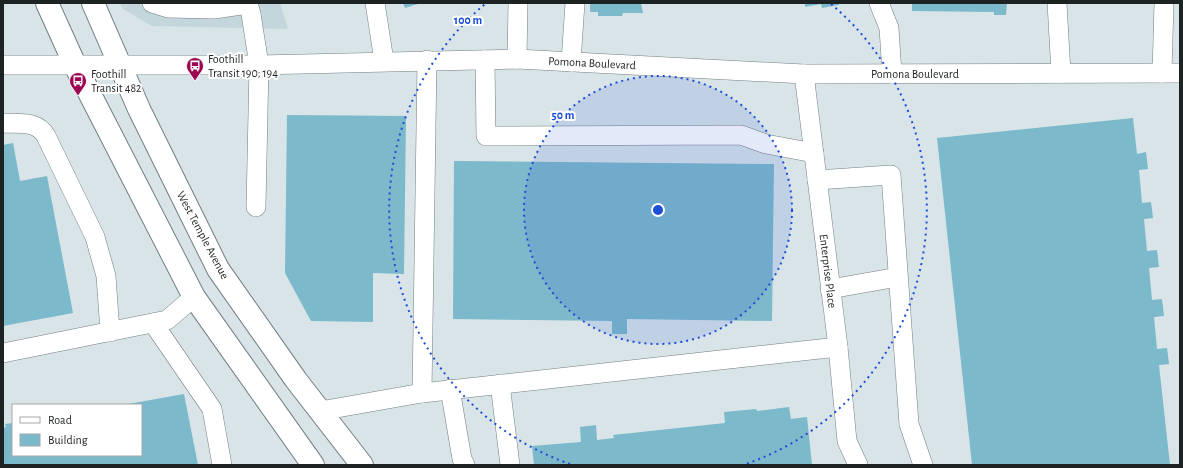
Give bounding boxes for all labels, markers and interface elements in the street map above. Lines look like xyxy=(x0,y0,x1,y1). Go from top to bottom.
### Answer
text: 100 m xyxy=(454,14,482,26)
place label: Foothill Transit 190; 194 xyxy=(208,53,278,79)
street label: Pomona Boulevard xyxy=(548,55,636,71)
bus stop icon: Foothill Transit 190; 194 xyxy=(185,56,205,81)
place label: Foothill Transit 482 xyxy=(91,68,142,94)
street label: Pomona Boulevard xyxy=(871,68,959,80)
bus stop icon: Foothill Transit 482 xyxy=(68,71,88,96)
text: 50 m xyxy=(552,109,575,121)
street label: West Temple Avenue xyxy=(175,189,231,281)
centre of rings xyxy=(651,203,665,217)
street label: Enterprise Place xyxy=(818,233,838,309)
legend xyxy=(12,404,142,456)
text: Road xyxy=(48,414,72,426)
text: Building xyxy=(48,434,88,446)

